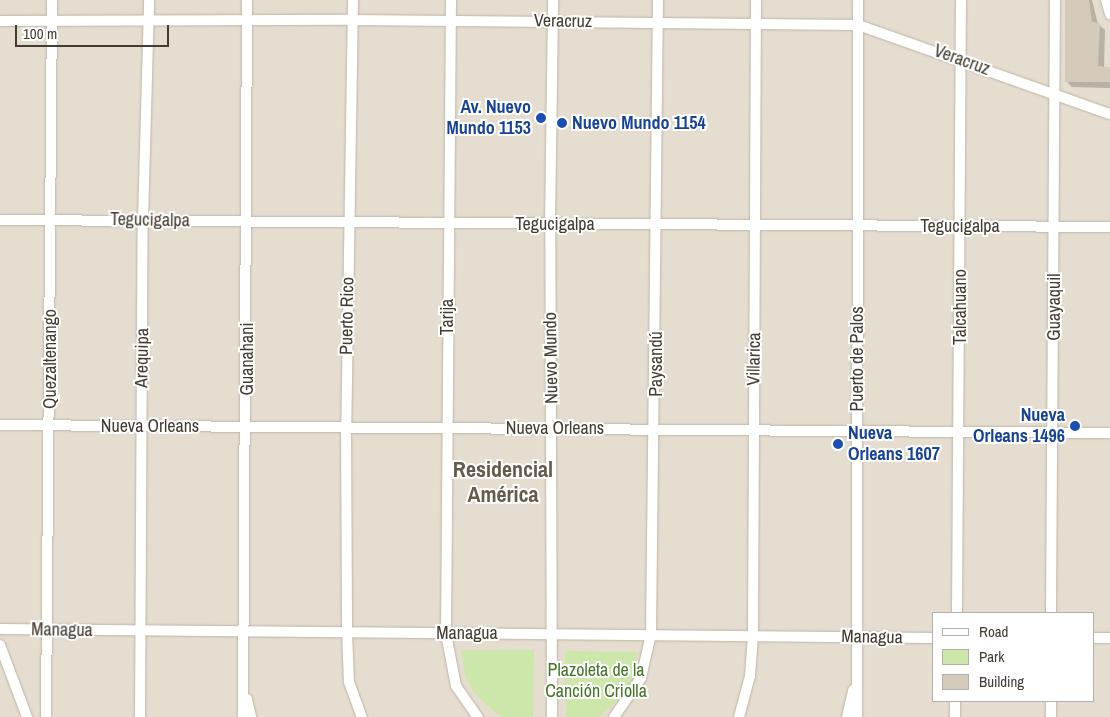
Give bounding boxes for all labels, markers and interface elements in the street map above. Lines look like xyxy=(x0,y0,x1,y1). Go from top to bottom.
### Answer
street label: Veracruz xyxy=(534,10,592,32)
scale bar xyxy=(18,15,171,47)
text: 100 m xyxy=(23,23,57,44)
street label: Veracruz xyxy=(931,40,993,80)
place label: Av. Nuevo Mundo 1153 xyxy=(447,97,531,140)
marker: Av. Nuevo Mundo 1153 xyxy=(535,112,547,124)
place label: Nuevo Mundo 1154 xyxy=(572,112,706,134)
marker: Nuevo Mundo 1154 xyxy=(556,117,568,129)
street label: Tegucigalpa xyxy=(110,209,190,231)
street label: Tegucigalpa xyxy=(515,213,595,235)
street label: Tegucigalpa xyxy=(920,215,1000,237)
street label: Talcahuano xyxy=(949,269,971,345)
street label: Guayaquil xyxy=(1043,273,1065,341)
street label: Puerto Rico xyxy=(336,277,358,355)
street label: Tarija xyxy=(436,299,458,335)
street label: Puerto de Palos xyxy=(846,306,868,412)
street label: Quezaltenango xyxy=(39,309,61,409)
street label: Nuevo Mundo xyxy=(539,312,563,404)
street label: Guanahani xyxy=(236,322,258,396)
street label: Arequipa xyxy=(131,328,153,388)
street label: Paysandú xyxy=(645,331,667,397)
street label: Villarica xyxy=(743,332,765,386)
place label: Nueva Orleans 1496 xyxy=(973,405,1065,448)
street label: Nueva Orleans xyxy=(101,415,199,437)
street label: Nueva Orleans xyxy=(506,417,604,439)
marker: Nueva Orleans 1496 xyxy=(1069,420,1081,432)
place label: Nueva Orleans 1607 xyxy=(848,423,940,466)
marker: Nueva Orleans 1607 xyxy=(832,438,844,450)
district label: Residencial América xyxy=(453,456,553,508)
legend xyxy=(932,612,1095,702)
street label: Managua xyxy=(31,619,93,641)
text: Road xyxy=(979,621,1008,642)
street label: Managua xyxy=(436,622,498,644)
street label: Managua xyxy=(841,626,903,648)
text: Park xyxy=(979,646,1004,667)
park label: Plazoleta de la Canción Criolla xyxy=(545,660,647,702)
text: Building xyxy=(979,671,1024,692)

